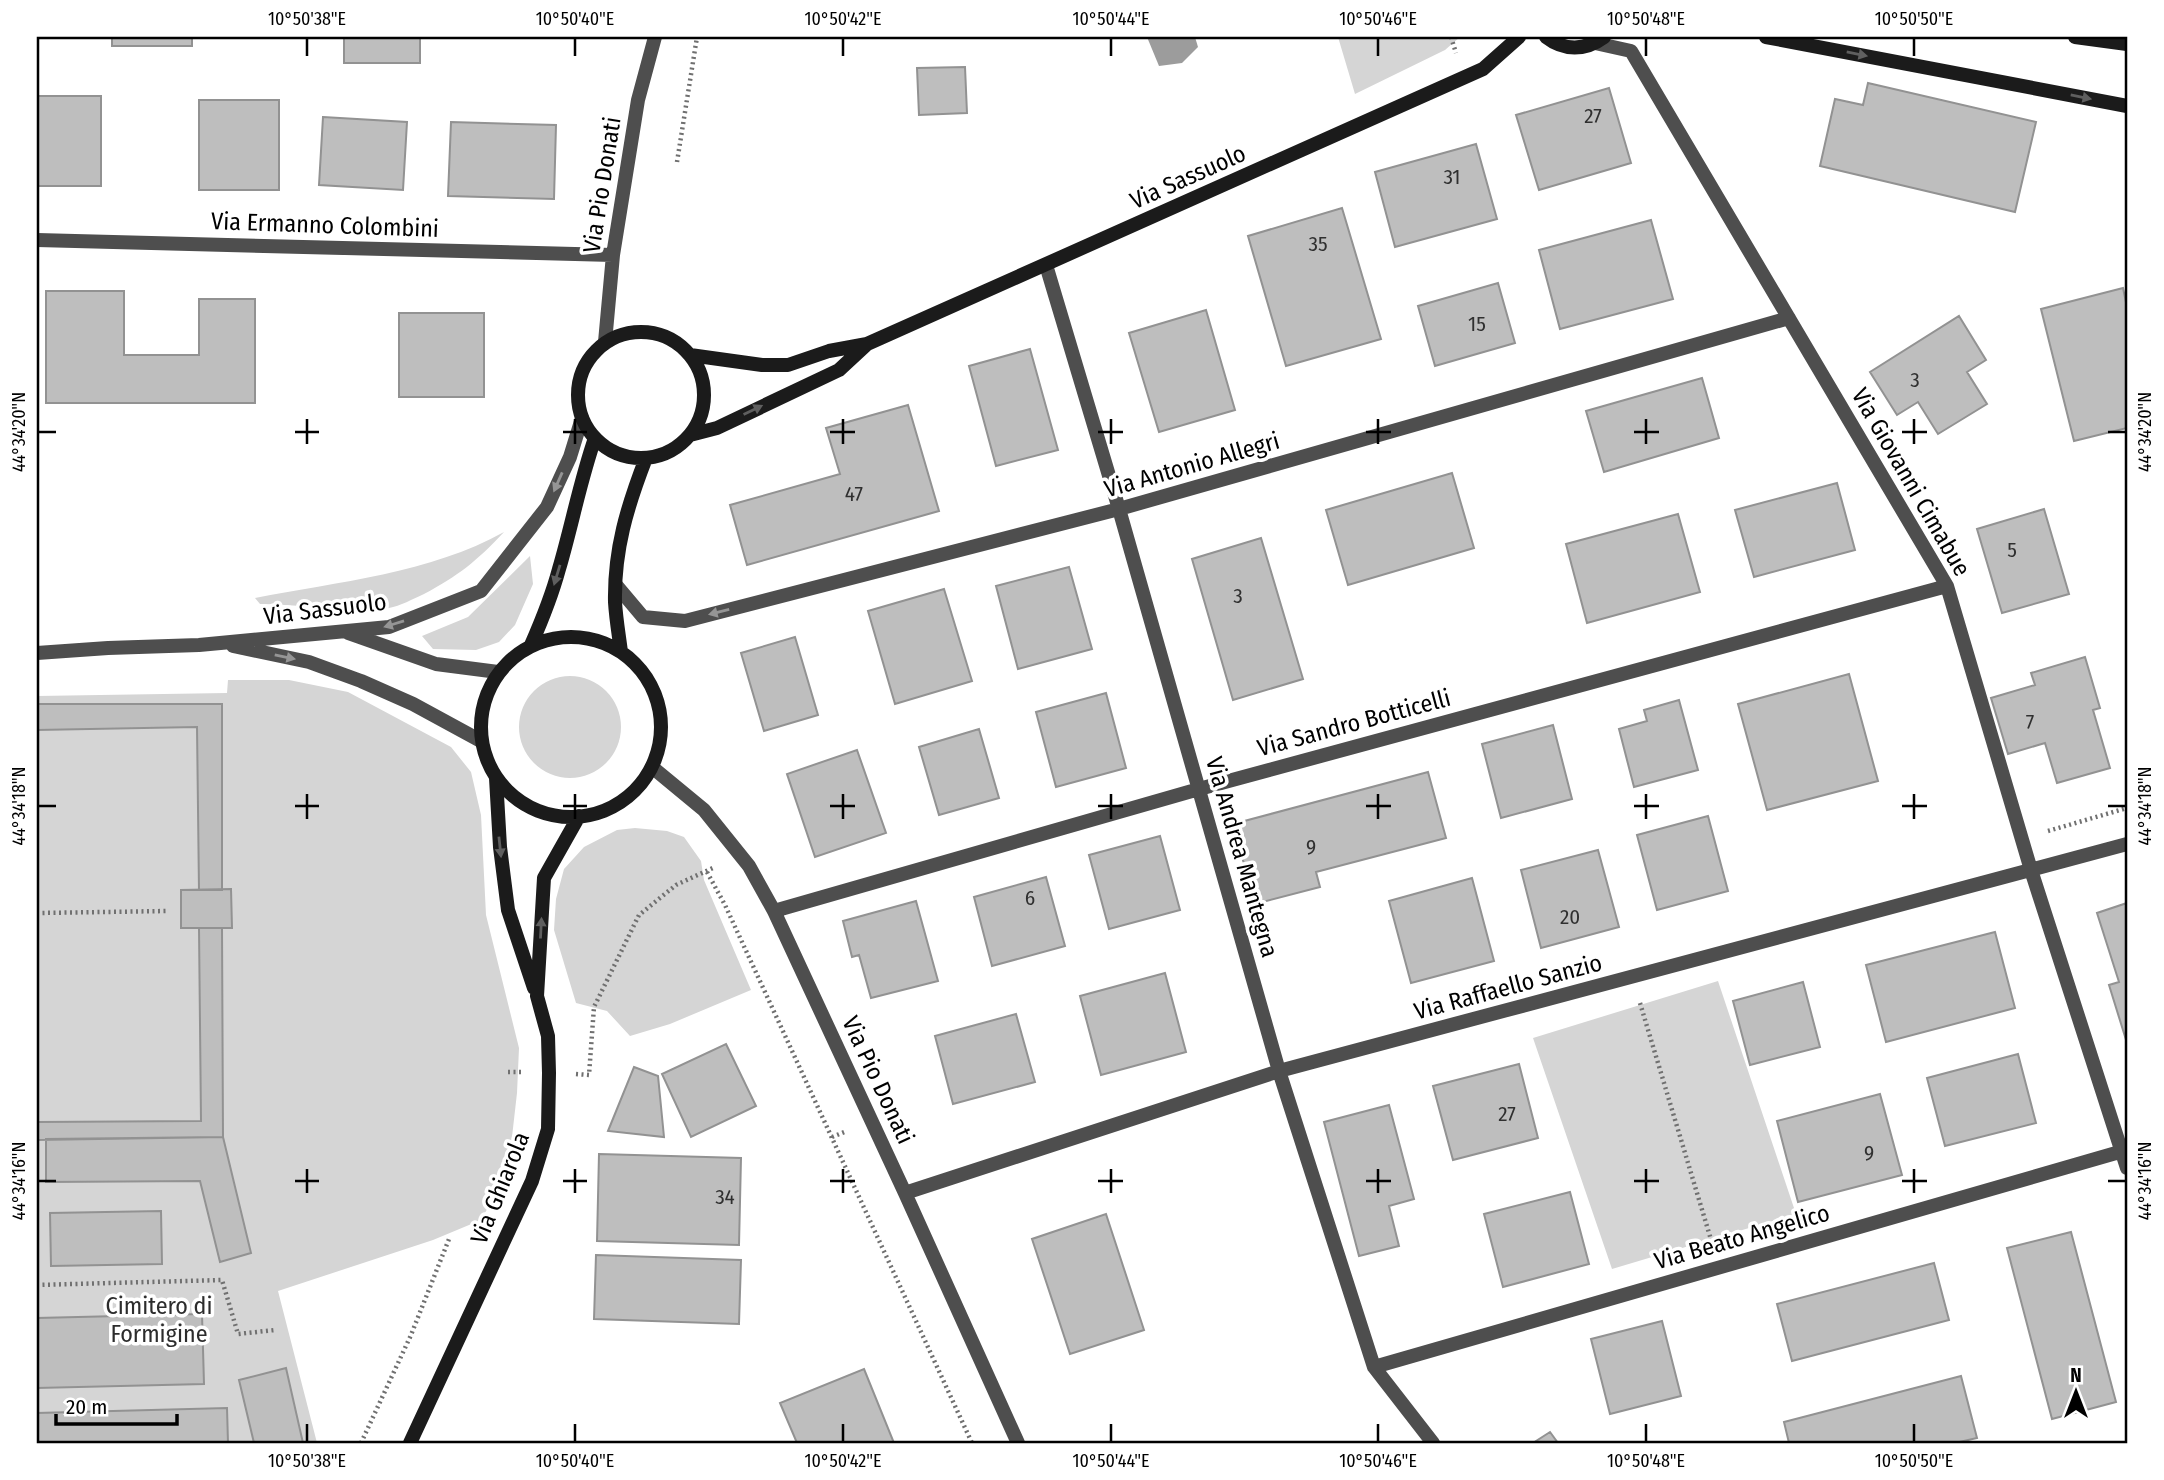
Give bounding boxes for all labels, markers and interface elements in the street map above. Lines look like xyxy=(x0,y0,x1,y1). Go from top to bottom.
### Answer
text: 10°50'38"E xyxy=(268,8,346,30)
text: 10°50'40"E xyxy=(536,8,614,30)
text: 10°50'42"E xyxy=(805,8,881,30)
text: 10°50'44"E xyxy=(1073,8,1150,30)
text: 10°50'46"E xyxy=(1339,8,1417,30)
text: 10°50'48"E xyxy=(1607,8,1685,30)
text: 10°50'50"E xyxy=(1875,8,1953,30)
one-way arrow xyxy=(1846,49,1868,60)
one-way arrow xyxy=(2070,92,2092,103)
house number: 27 xyxy=(1584,103,1602,129)
street label: Via Pio Donati xyxy=(577,115,627,255)
street label: Via Sassuolo xyxy=(1126,139,1250,215)
house number: 31 xyxy=(1443,164,1461,190)
street label: Via Ermanno Colombini xyxy=(211,207,439,243)
house number: 35 xyxy=(1308,231,1328,257)
house number: 15 xyxy=(1468,311,1486,337)
house number: 3 xyxy=(1910,367,1920,393)
street label: Via Giovanni Cimabue xyxy=(1846,383,1976,581)
text: 44°34'20"N xyxy=(8,392,30,472)
text: 44°34'20"N xyxy=(2134,392,2156,472)
one-way arrow xyxy=(743,404,763,416)
street label: Via Antonio Allegri xyxy=(1101,427,1283,503)
one-way arrow xyxy=(552,472,564,492)
house number: 47 xyxy=(845,481,863,507)
house number: 5 xyxy=(2007,537,2017,563)
one-way arrow xyxy=(552,565,562,586)
house number: 3 xyxy=(1233,583,1243,609)
street label: Via Sassuolo xyxy=(262,588,388,630)
one-way arrow xyxy=(708,607,730,618)
one-way arrow xyxy=(384,620,405,630)
one-way arrow xyxy=(274,651,296,662)
street label: Via Sandro Botticelli xyxy=(1254,684,1454,762)
house number: 7 xyxy=(2026,709,2034,735)
street label: Via Andrea Mantegna xyxy=(1200,754,1284,960)
text: 44°34'18"N xyxy=(8,767,30,845)
text: 44°34'18"N xyxy=(2134,767,2156,845)
house number: 9 xyxy=(1306,834,1316,860)
one-way arrow xyxy=(495,836,506,858)
house number: 6 xyxy=(1025,885,1035,911)
house number: 20 xyxy=(1560,904,1580,930)
one-way arrow xyxy=(536,917,547,939)
street label: Via Raffaello Sanzio xyxy=(1411,948,1605,1026)
street label: Via Pio Donati xyxy=(836,1012,920,1148)
house number: 27 xyxy=(1498,1101,1516,1127)
street label: Via Ghiarola xyxy=(465,1128,535,1248)
house number: 9 xyxy=(1864,1140,1874,1166)
text: 44°34'16"N xyxy=(8,1142,30,1220)
text: 44°34'16"N xyxy=(2134,1142,2156,1220)
house number: 34 xyxy=(715,1184,735,1210)
street label: Via Beato Angelico xyxy=(1651,1199,1833,1275)
park label: Cimitero di Formigine xyxy=(106,1292,212,1348)
north arrow xyxy=(2042,1358,2112,1428)
text: N xyxy=(2070,1364,2082,1387)
scale bar xyxy=(56,1382,177,1426)
text: 20 m xyxy=(66,1394,107,1420)
text: 10°50'38"E xyxy=(268,1450,346,1472)
text: 10°50'40"E xyxy=(536,1450,614,1472)
text: 10°50'42"E xyxy=(805,1450,881,1472)
text: 10°50'44"E xyxy=(1073,1450,1150,1472)
text: 10°50'46"E xyxy=(1339,1450,1417,1472)
text: 10°50'48"E xyxy=(1607,1450,1685,1472)
text: 10°50'50"E xyxy=(1875,1450,1953,1472)

